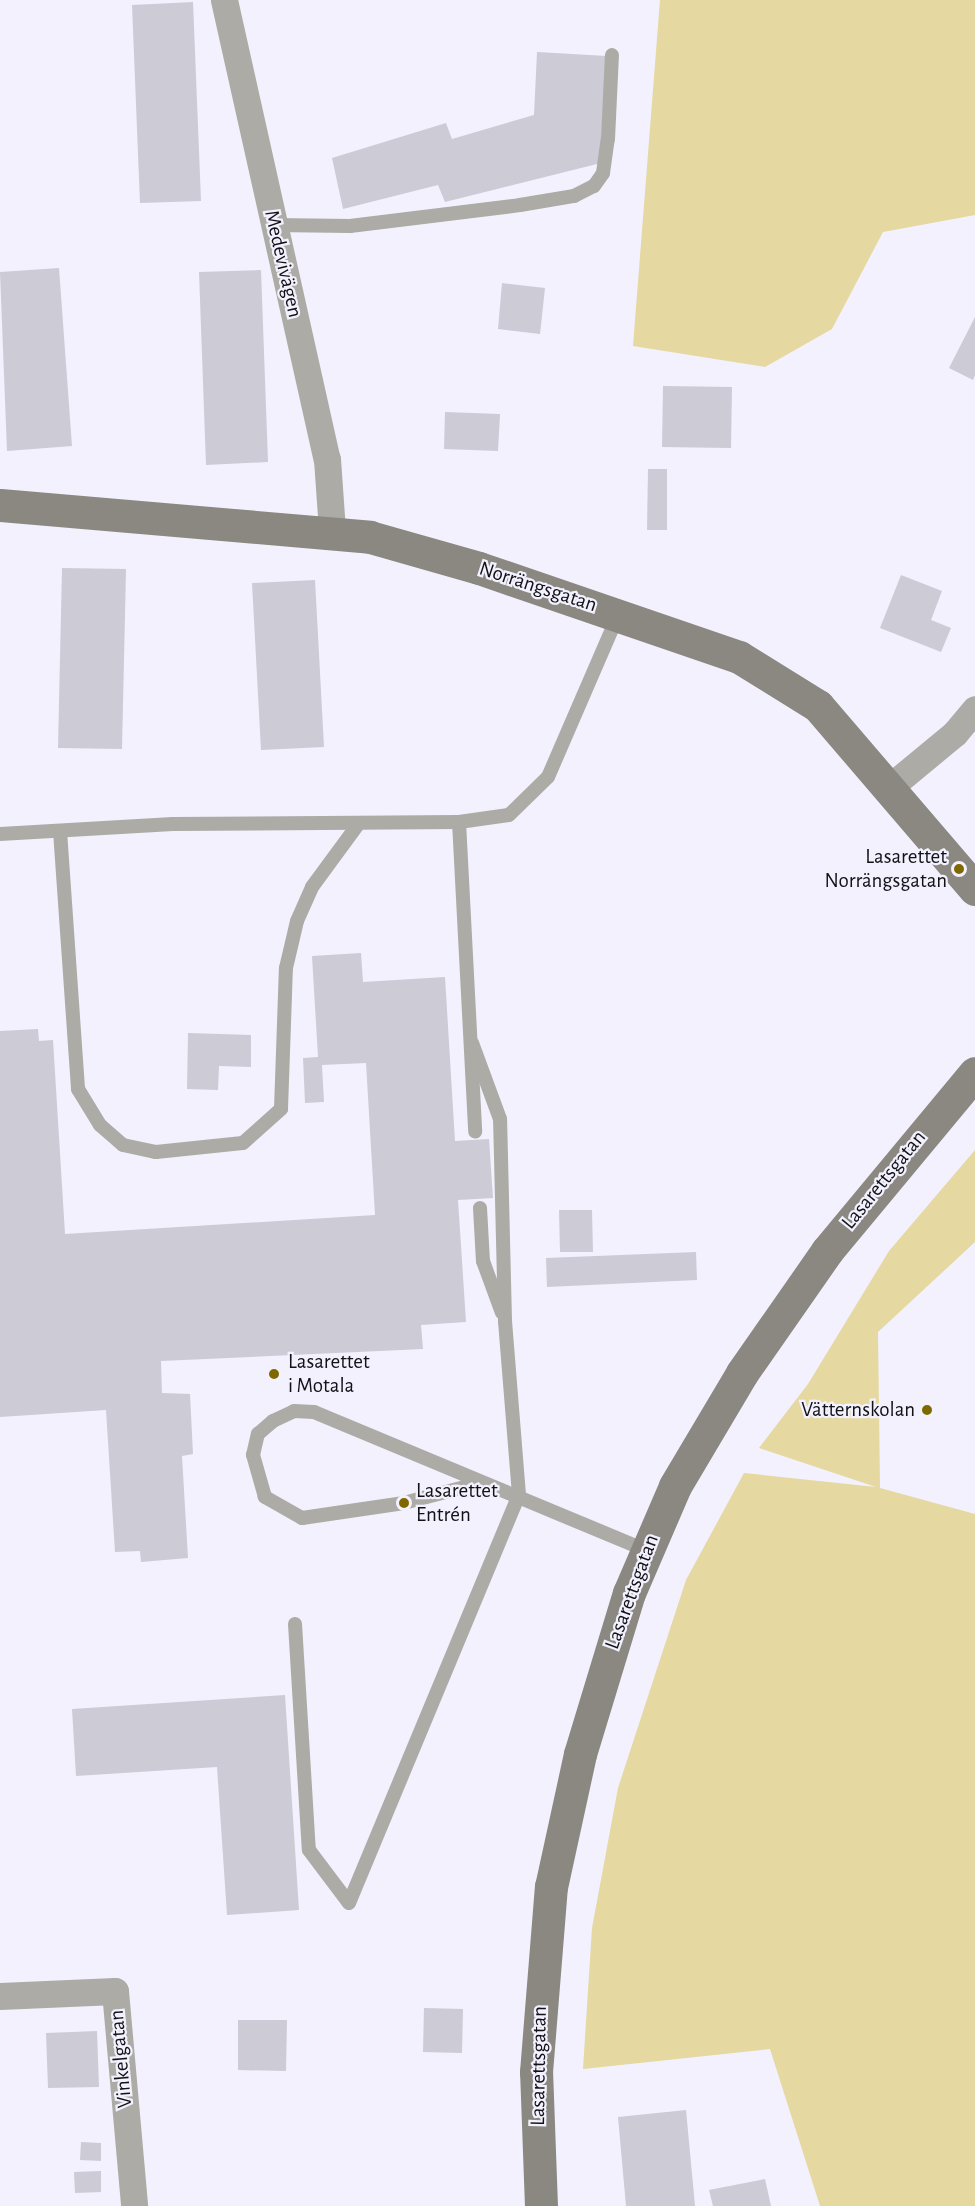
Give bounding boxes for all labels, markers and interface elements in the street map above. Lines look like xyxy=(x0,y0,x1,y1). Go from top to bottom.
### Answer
street label: Medevivägen xyxy=(258,208,308,320)
street label: Norrängsgatan xyxy=(476,556,600,618)
place label: Lasarettet Norrängsgatan xyxy=(825,844,947,894)
marker: Lasarettet Norrängsgatan xyxy=(952,862,966,876)
street label: Lasarettsgatan xyxy=(836,1125,932,1235)
place label: Lasarettet i Motala xyxy=(288,1349,370,1399)
marker: Lasarettet i Motala xyxy=(265,1365,283,1383)
place label: Vätternskolan xyxy=(801,1397,915,1423)
marker: Vätternskolan xyxy=(920,1403,934,1417)
place label: Lasarettet Entrén xyxy=(416,1478,498,1528)
marker: Lasarettet Entrén xyxy=(397,1496,411,1510)
street label: Lasarettsgatan xyxy=(600,1531,664,1653)
street label: Lasarettsgatan xyxy=(525,2006,553,2126)
street label: Vinkelgatan xyxy=(104,2009,138,2109)

